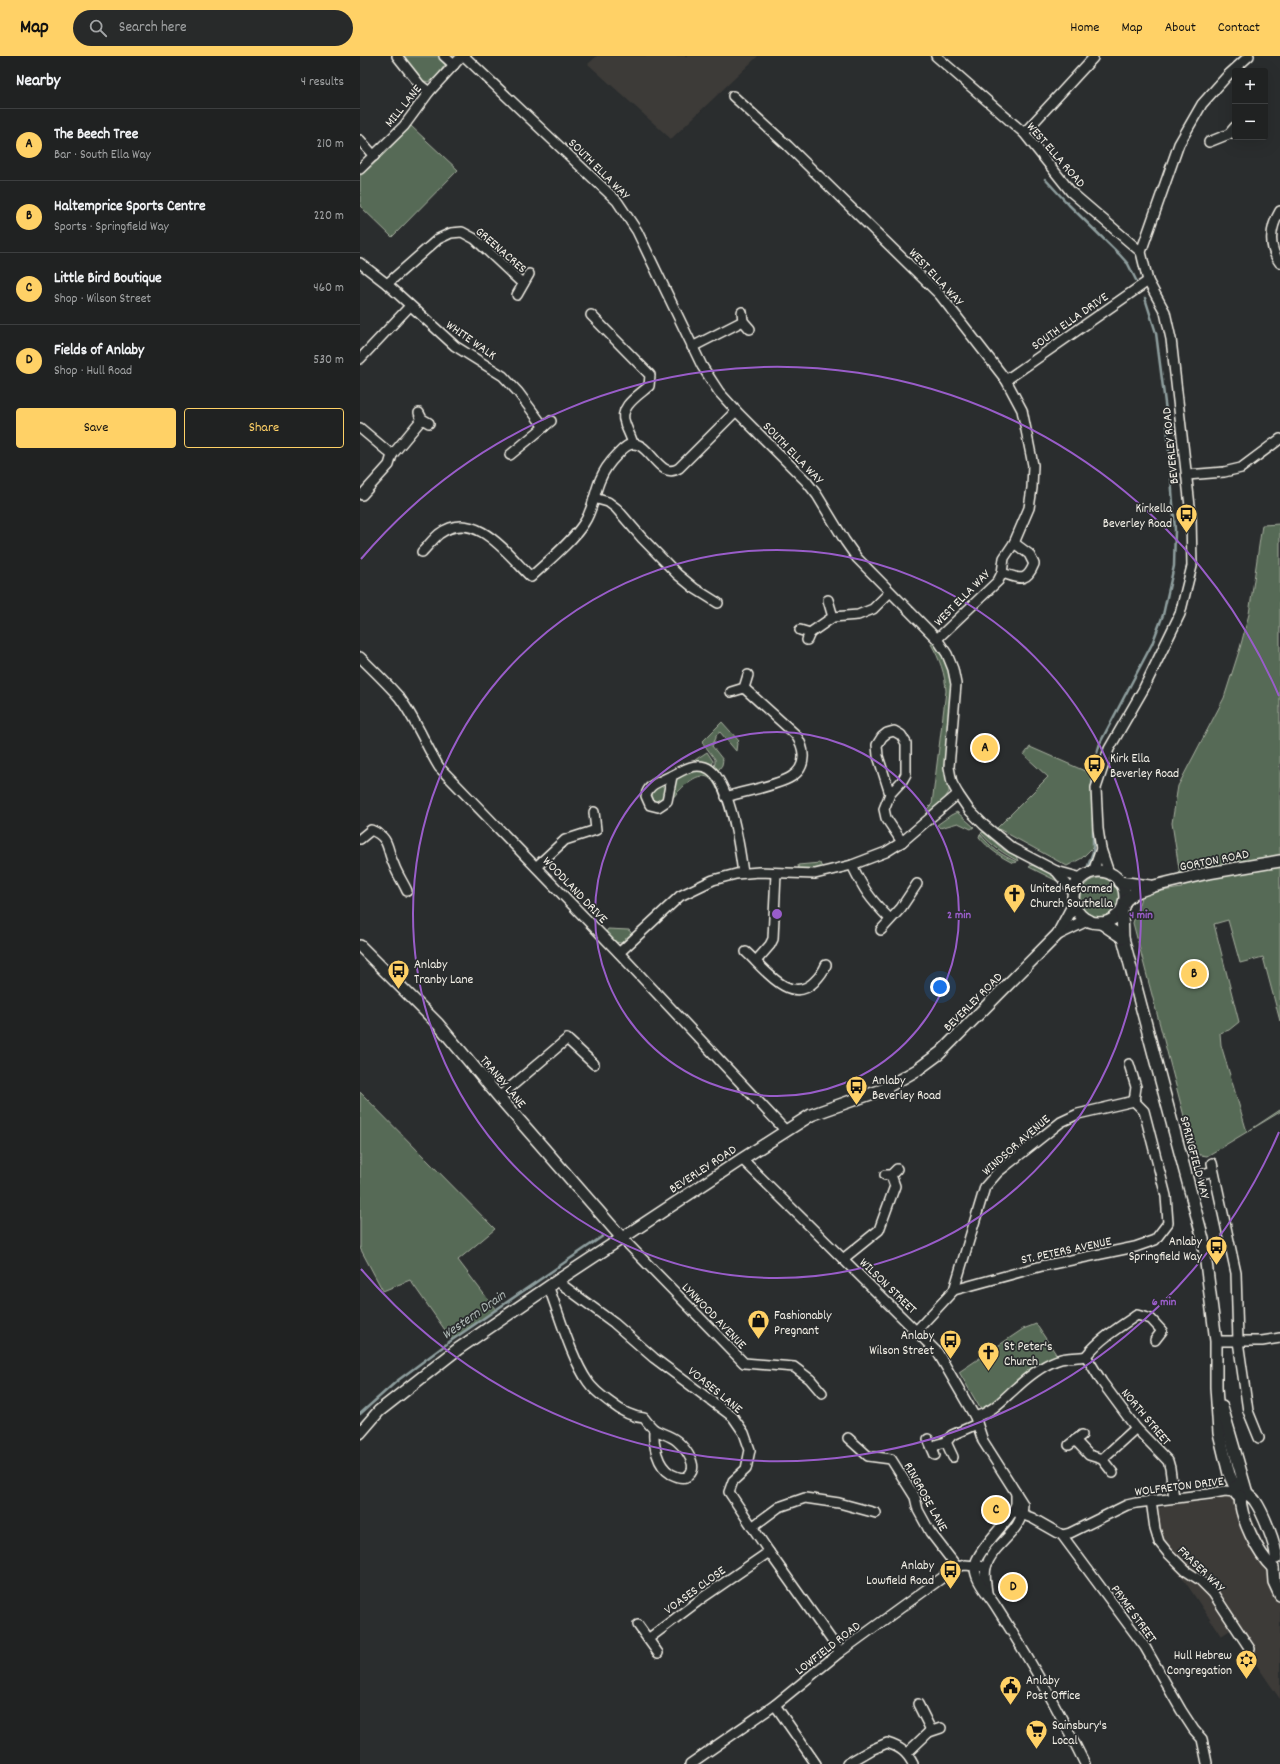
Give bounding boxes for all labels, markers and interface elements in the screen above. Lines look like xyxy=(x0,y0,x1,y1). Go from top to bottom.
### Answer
search box xyxy=(73,10,353,46)
text: Map xyxy=(20,15,49,42)
icon: search xyxy=(87,17,109,39)
text: Search here xyxy=(119,17,187,39)
text: Home xyxy=(1070,18,1099,38)
text: Map xyxy=(1121,18,1143,38)
text: About xyxy=(1165,18,1196,38)
text: Contact xyxy=(1218,18,1260,38)
map controls xyxy=(1232,68,1268,140)
button: + xyxy=(1232,68,1268,104)
text: Nearby xyxy=(16,70,60,94)
text: 4 results xyxy=(301,73,344,92)
street label: MILL LANE xyxy=(381,81,427,132)
button: − xyxy=(1232,104,1268,140)
street label: WEST ELLA ROAD xyxy=(1021,119,1089,193)
text: The Beech Tree xyxy=(54,124,138,146)
text: A xyxy=(25,135,33,154)
text: 210 m xyxy=(316,135,344,154)
street label: SOUTH ELLA WAY xyxy=(563,135,634,206)
text: Bar · South Ella Way xyxy=(54,146,151,165)
text: Haltemprice Sports Centre xyxy=(54,196,206,218)
text: B xyxy=(26,207,32,226)
text: 220 m xyxy=(314,207,344,226)
text: Sports · Springfield Way xyxy=(54,218,169,237)
street label: GREENACRES xyxy=(471,223,530,279)
street label: WEST ELLA WAY xyxy=(903,244,968,312)
text: Little Bird Boutique xyxy=(54,268,162,290)
text: C xyxy=(26,279,32,298)
text: 460 m xyxy=(313,279,344,298)
street label: SOUTH ELLA DRIVE xyxy=(1028,288,1113,356)
text: Shop · Wilson Street xyxy=(54,290,151,309)
street label: WHITE WALK xyxy=(441,317,500,365)
text: Fields of Anlaby xyxy=(54,340,144,362)
text: D xyxy=(26,351,32,370)
text: 530 m xyxy=(313,351,344,370)
text: Shop · Hull Road xyxy=(54,362,132,381)
street label: BEVERLEY ROAD xyxy=(1158,406,1185,485)
button: Save xyxy=(16,408,176,448)
button: Share xyxy=(184,408,344,448)
street label: SOUTH ELLA WAY xyxy=(758,418,828,490)
place label: Kirkella Beverley Road xyxy=(1103,500,1173,534)
bus stop icon: Kirkella Beverley Road xyxy=(1174,501,1200,534)
street label: WEST ELLA WAY xyxy=(930,565,996,631)
pin: A xyxy=(972,733,998,763)
place label: Kirk Ella Beverley Road xyxy=(1110,750,1179,784)
bus stop icon: Kirk Ella Beverley Road xyxy=(1082,751,1108,784)
street label: GORTON ROAD xyxy=(1178,845,1251,877)
street label: WOODLAND DRIVE xyxy=(537,853,611,929)
place label: United Reformed Church Southella xyxy=(1030,880,1114,914)
church icon: United Reformed Church Southella xyxy=(1001,881,1027,914)
centre of rings xyxy=(770,907,784,921)
text: 2 min xyxy=(947,907,971,924)
text: 4 min xyxy=(1129,907,1153,924)
place label: Anlaby Tranby Lane xyxy=(414,956,473,990)
bus stop icon: Anlaby Tranby Lane xyxy=(386,957,412,990)
pin: B xyxy=(1181,959,1207,989)
street label: BEVERLEY ROAD xyxy=(940,969,1008,1037)
your location xyxy=(930,977,950,997)
street label: TRANBY LANE xyxy=(474,1052,530,1113)
place label: Anlaby Beverley Road xyxy=(872,1072,941,1106)
bus stop icon: Anlaby Beverley Road xyxy=(843,1073,869,1106)
street label: WINDSOR AVENUE xyxy=(978,1111,1055,1181)
street label: SPRINGFIELD WAY xyxy=(1173,1114,1214,1202)
street label: BEVERLEY ROAD xyxy=(666,1141,741,1199)
street label: ST. PETERS AVENUE xyxy=(1020,1233,1114,1270)
place label: Anlaby Springfield Way xyxy=(1129,1233,1203,1267)
bus stop icon: Anlaby Springfield Way xyxy=(1204,1234,1230,1267)
street label: WILSON STREET xyxy=(854,1254,920,1319)
street label: LYNWOOD AVENUE xyxy=(676,1279,750,1354)
water label: Western Drain xyxy=(438,1286,511,1345)
text: 6 min xyxy=(1152,1294,1177,1311)
place label: Fashionably Pregnant xyxy=(774,1307,832,1341)
shop icon: Fashionably Pregnant xyxy=(746,1308,772,1341)
place label: Anlaby Wilson Street xyxy=(869,1327,935,1361)
bus stop icon: Anlaby Wilson Street xyxy=(937,1328,963,1361)
place label: St Peter's Church xyxy=(1004,1338,1053,1372)
church icon: St Peter's Church xyxy=(975,1339,1001,1372)
street label: VOASES LANE xyxy=(683,1363,746,1419)
street label: NORTH STREET xyxy=(1116,1385,1175,1450)
street label: RINGROSE LANE xyxy=(898,1459,952,1535)
street label: WOLFRETON DRIVE xyxy=(1134,1473,1225,1502)
pin: C xyxy=(983,1495,1009,1525)
street label: FRASER WAY xyxy=(1172,1542,1229,1598)
place label: Anlaby Lowfield Road xyxy=(866,1557,935,1591)
bus stop icon: Anlaby Lowfield Road xyxy=(937,1558,963,1591)
street label: VOASES CLOSE xyxy=(661,1562,730,1620)
pin: D xyxy=(1000,1572,1026,1602)
street label: PRYME STREET xyxy=(1105,1581,1161,1647)
street label: LOWFIELD ROAD xyxy=(792,1617,866,1681)
place label: Hull Hebrew Congregation xyxy=(1167,1647,1232,1681)
synagogue icon: Hull Hebrew Congregation xyxy=(1234,1648,1260,1681)
place label: Anlaby Post Office xyxy=(1026,1672,1080,1706)
public building icon: Anlaby Post Office xyxy=(997,1673,1023,1706)
place label: Sainsbury's Local xyxy=(1052,1717,1107,1751)
supermarket icon: Sainsbury's Local xyxy=(1023,1718,1049,1751)

